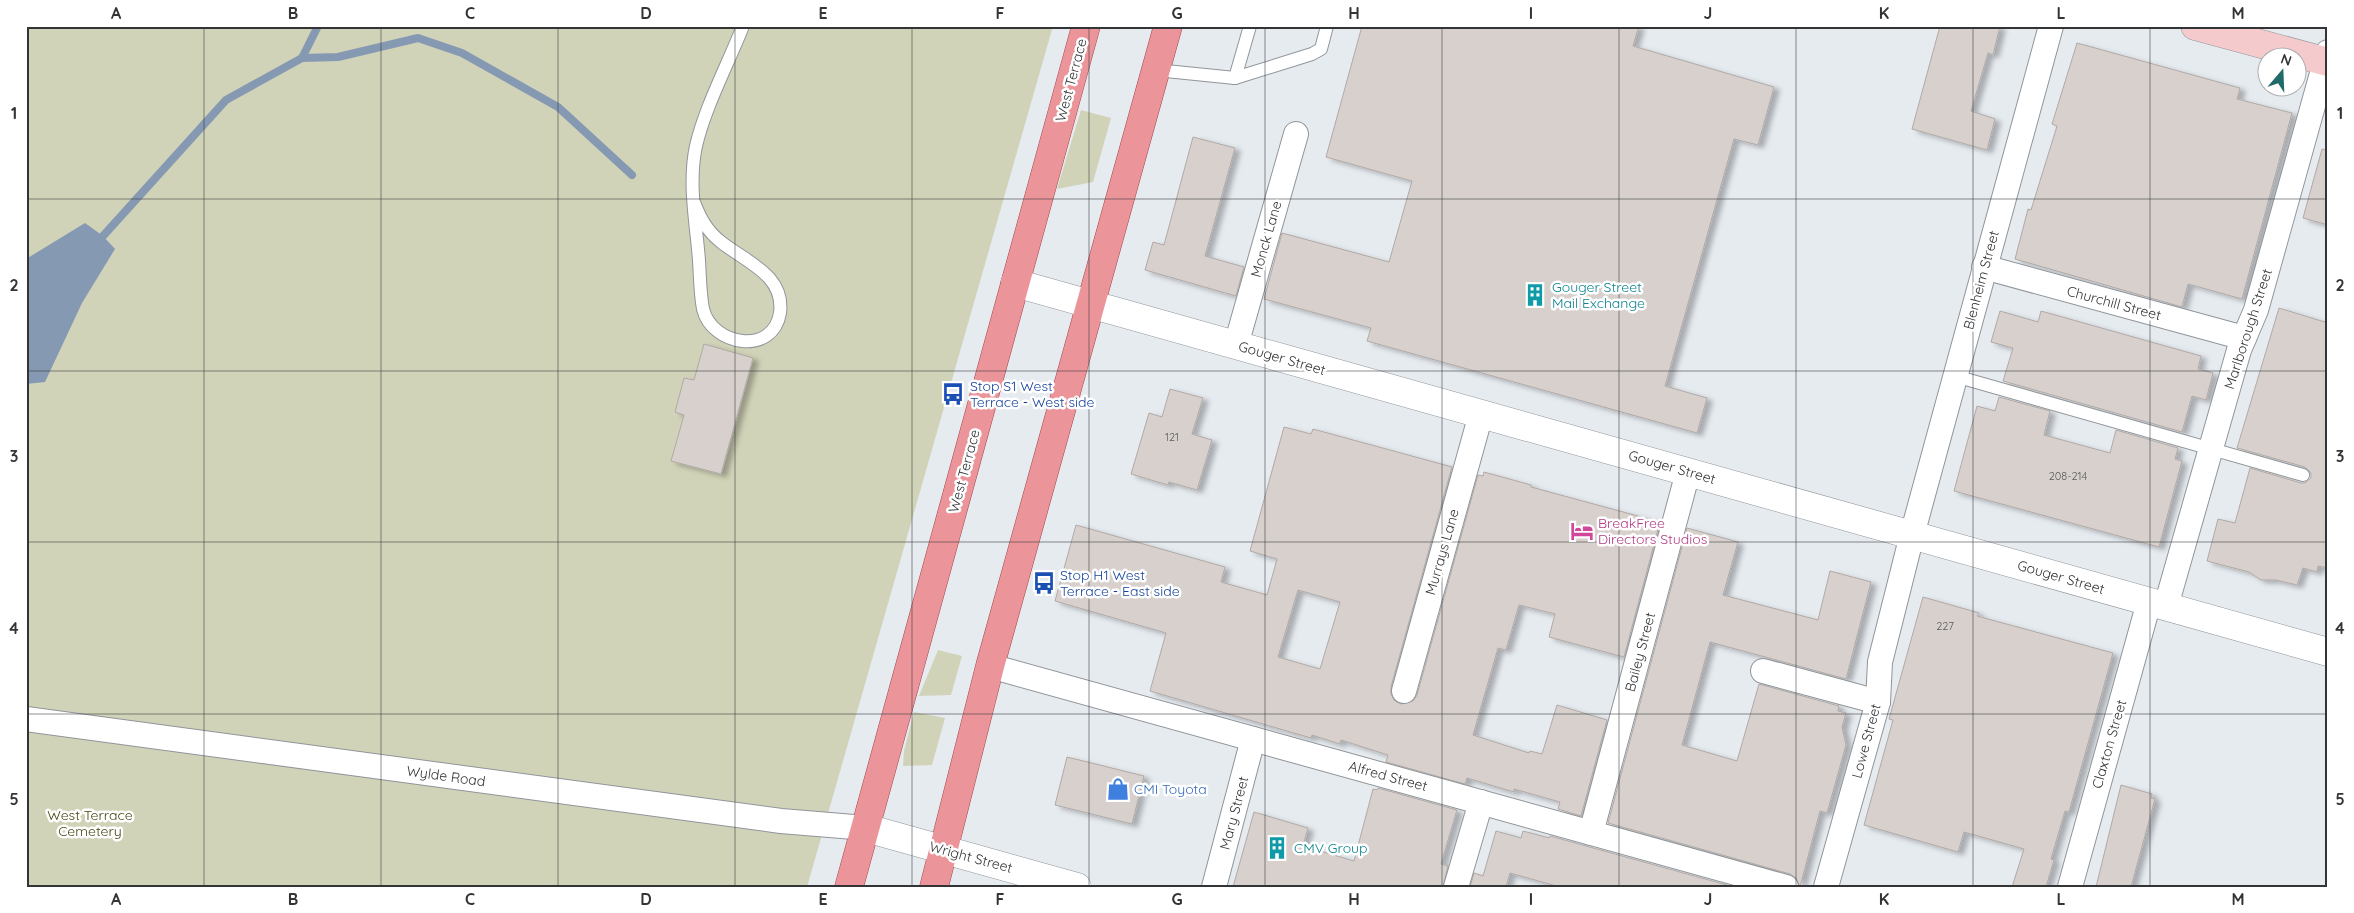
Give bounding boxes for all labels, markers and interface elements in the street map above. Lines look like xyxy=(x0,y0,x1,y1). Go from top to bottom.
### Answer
text: A xyxy=(111,3,122,23)
text: B xyxy=(288,3,298,23)
text: C xyxy=(465,3,475,23)
text: D xyxy=(640,3,652,23)
text: E xyxy=(818,3,828,23)
text: F xyxy=(996,3,1005,23)
text: G xyxy=(1171,3,1183,23)
text: H xyxy=(1348,3,1360,23)
text: I xyxy=(1529,3,1533,23)
text: J xyxy=(1704,3,1712,23)
text: K xyxy=(1879,3,1889,23)
text: L xyxy=(2057,3,2066,23)
text: M xyxy=(2231,3,2245,23)
street label: West Terrace xyxy=(1051,36,1091,124)
north arrow xyxy=(2256,48,2306,98)
text: N xyxy=(2278,50,2294,70)
text: 1 xyxy=(11,103,17,123)
text: 1 xyxy=(2337,103,2343,123)
street label: Monck Lane xyxy=(1247,199,1286,279)
street label: Blenheim Street xyxy=(1959,228,2003,332)
street label: Marlborough Street xyxy=(2220,266,2276,392)
text: 2 xyxy=(9,275,19,295)
text: 2 xyxy=(2335,275,2345,295)
place label: Gouger Street Mail Exchange xyxy=(1552,278,1645,312)
building icon: Gouger Street Mail Exchange xyxy=(1522,282,1548,308)
street label: Churchill Street xyxy=(2065,282,2163,324)
street label: Gouger Street xyxy=(1236,337,1328,379)
place label: Stop S1 West Terrace - West side xyxy=(970,377,1094,411)
bus stop icon: Stop S1 West Terrace - West side xyxy=(940,381,966,407)
street label: West Terrace xyxy=(944,427,984,515)
house number: 121 xyxy=(1165,430,1179,444)
text: 3 xyxy=(10,446,18,466)
street label: Gouger Street xyxy=(1626,446,1718,488)
text: 3 xyxy=(2336,446,2344,466)
house number: 208-214 xyxy=(2049,469,2088,483)
street label: Murrays Lane xyxy=(1421,507,1463,597)
place label: BreakFree Directors Studios xyxy=(1598,514,1707,548)
hotel icon: BreakFree Directors Studios xyxy=(1569,518,1595,544)
street label: Gouger Street xyxy=(2015,556,2107,598)
place label: Stop H1 West Terrace - East side xyxy=(1060,566,1180,600)
bus stop icon: Stop H1 West Terrace - East side xyxy=(1031,570,1057,596)
street label: Bailey Street xyxy=(1621,610,1659,694)
text: 4 xyxy=(9,618,19,638)
text: 4 xyxy=(2335,618,2345,638)
house number: 227 xyxy=(1936,619,1954,633)
street label: Claxton Street xyxy=(2088,697,2130,791)
street label: Lowe Street xyxy=(1847,702,1885,780)
street label: Alfred Street xyxy=(1347,757,1430,795)
street label: Wylde Road xyxy=(405,762,487,790)
street label: Mary Street xyxy=(1216,774,1253,852)
shop icon: CMI Toyota xyxy=(1105,776,1131,802)
place label: CMI Toyota xyxy=(1134,780,1207,798)
text: 5 xyxy=(9,789,19,809)
text: 5 xyxy=(2335,789,2345,809)
park label: West Terrace Cemetery xyxy=(47,806,133,840)
building icon: CMV Group xyxy=(1264,835,1290,861)
street label: Wright Street xyxy=(927,837,1015,877)
place label: CMV Group xyxy=(1294,839,1368,857)
text: A xyxy=(111,889,122,909)
text: B xyxy=(288,889,298,909)
text: C xyxy=(465,889,475,909)
text: D xyxy=(640,889,652,909)
text: E xyxy=(818,889,828,909)
text: F xyxy=(996,889,1005,909)
text: G xyxy=(1171,889,1183,909)
text: H xyxy=(1348,889,1360,909)
text: I xyxy=(1529,889,1533,909)
text: J xyxy=(1704,889,1712,909)
text: K xyxy=(1879,889,1889,909)
text: L xyxy=(2057,889,2066,909)
text: M xyxy=(2231,889,2245,909)

